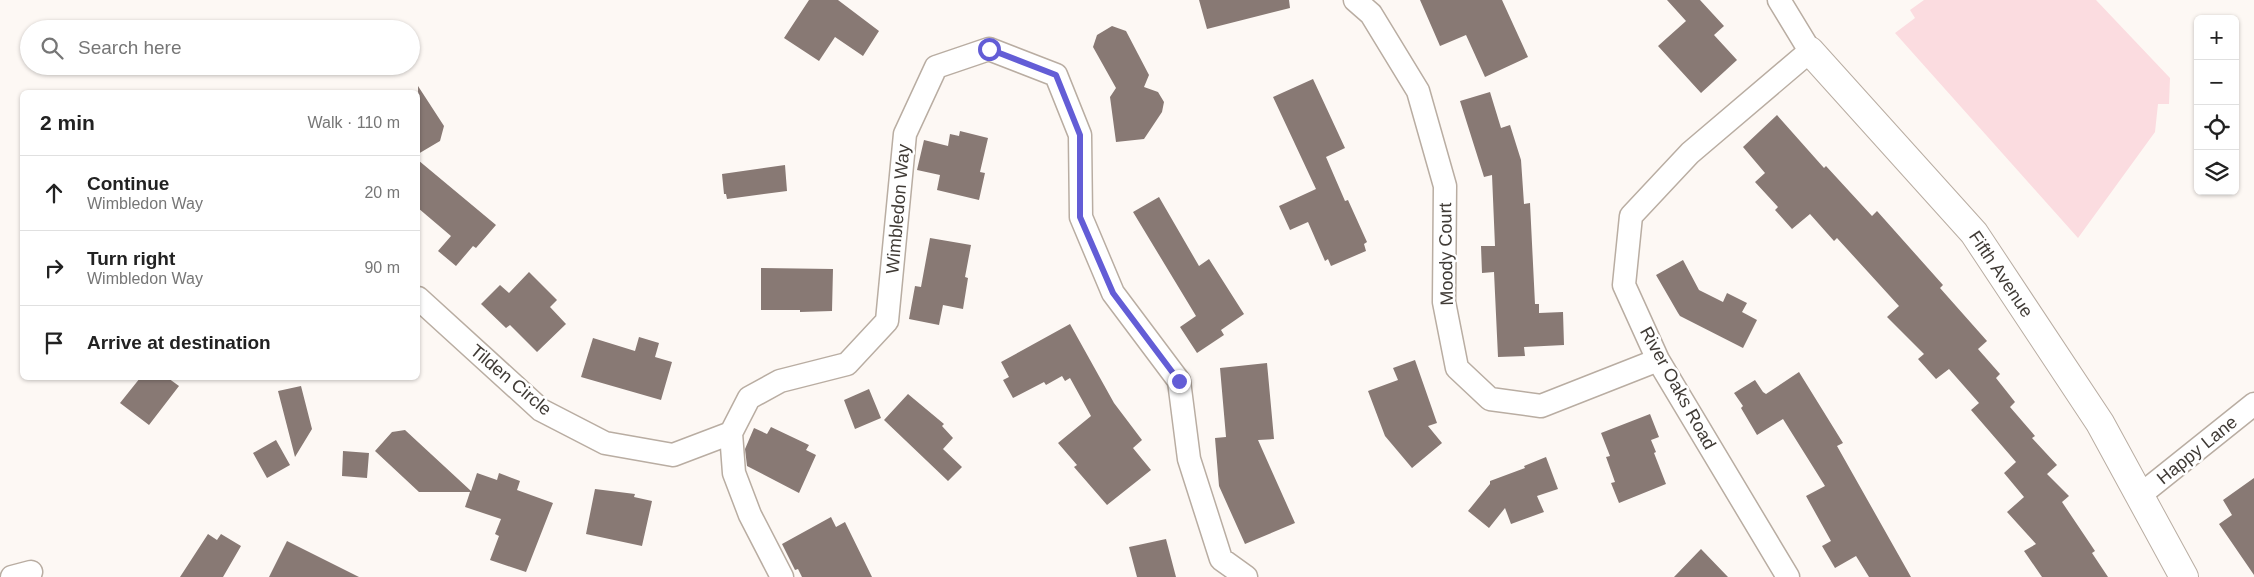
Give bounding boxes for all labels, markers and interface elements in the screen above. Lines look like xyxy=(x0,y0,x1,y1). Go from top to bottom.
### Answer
map controls xyxy=(2194,15,2239,195)
button: + xyxy=(2194,15,2239,60)
search box xyxy=(20,20,420,75)
icon: search xyxy=(38,34,66,62)
text: Search here xyxy=(78,37,182,58)
route start xyxy=(978,38,1001,61)
button: − xyxy=(2194,60,2239,105)
button: locate xyxy=(2194,105,2239,150)
text: 2 min xyxy=(40,111,95,134)
text: Walk · 110 m xyxy=(308,114,400,131)
street label: Wimbledon Way xyxy=(882,143,914,275)
button: layers xyxy=(2194,150,2239,195)
text: Continue xyxy=(87,173,169,194)
icon: ahead xyxy=(40,179,68,207)
text: 20 m xyxy=(364,184,400,201)
text: Wimbledon Way xyxy=(87,195,203,212)
street label: Moody Court xyxy=(1435,202,1457,306)
street label: Fifth Avenue xyxy=(1965,227,2037,321)
text: Turn right xyxy=(87,248,175,269)
icon: right xyxy=(40,254,68,282)
text: 90 m xyxy=(364,259,400,276)
text: Wimbledon Way xyxy=(87,270,203,287)
street label: River Oaks Road xyxy=(1636,323,1720,453)
icon: arrive xyxy=(40,329,68,357)
text: Arrive at destination xyxy=(87,332,271,353)
street label: Tilden Circle xyxy=(467,340,555,420)
route end xyxy=(1168,370,1191,393)
street label: Happy Lane xyxy=(2153,412,2241,488)

